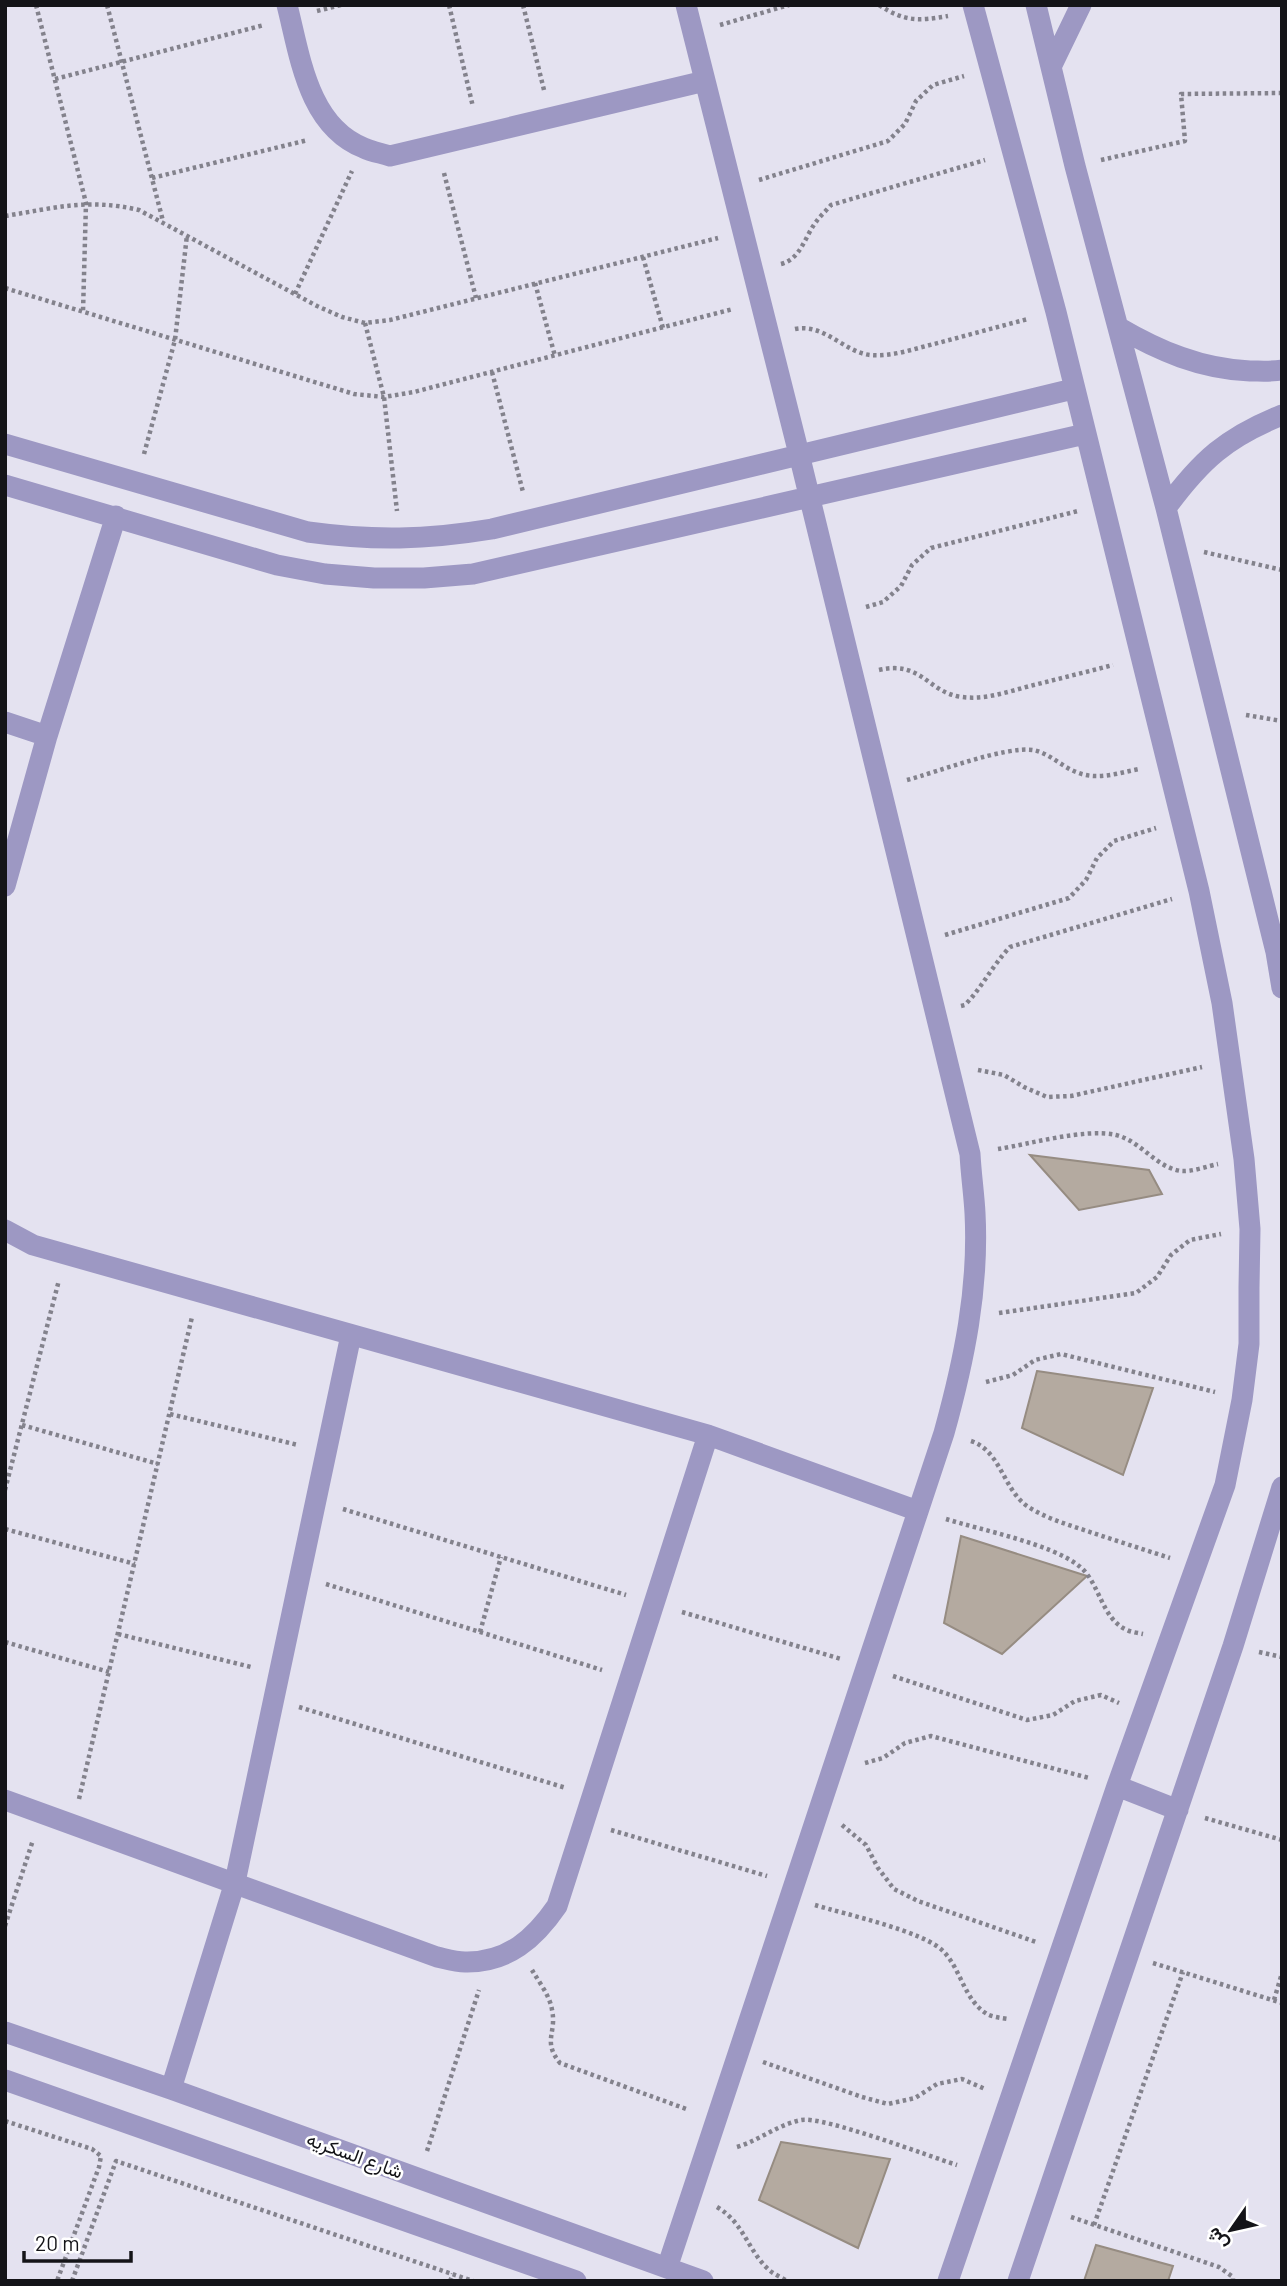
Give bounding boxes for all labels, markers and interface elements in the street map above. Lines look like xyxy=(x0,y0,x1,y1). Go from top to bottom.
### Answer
street label: شارع السكريه xyxy=(303,2126,406,2184)
north arrow xyxy=(1196,2195,1266,2265)
scale bar xyxy=(24,2220,131,2264)
text: ش xyxy=(1200,2223,1233,2256)
text: 20 m xyxy=(35,2230,80,2255)

